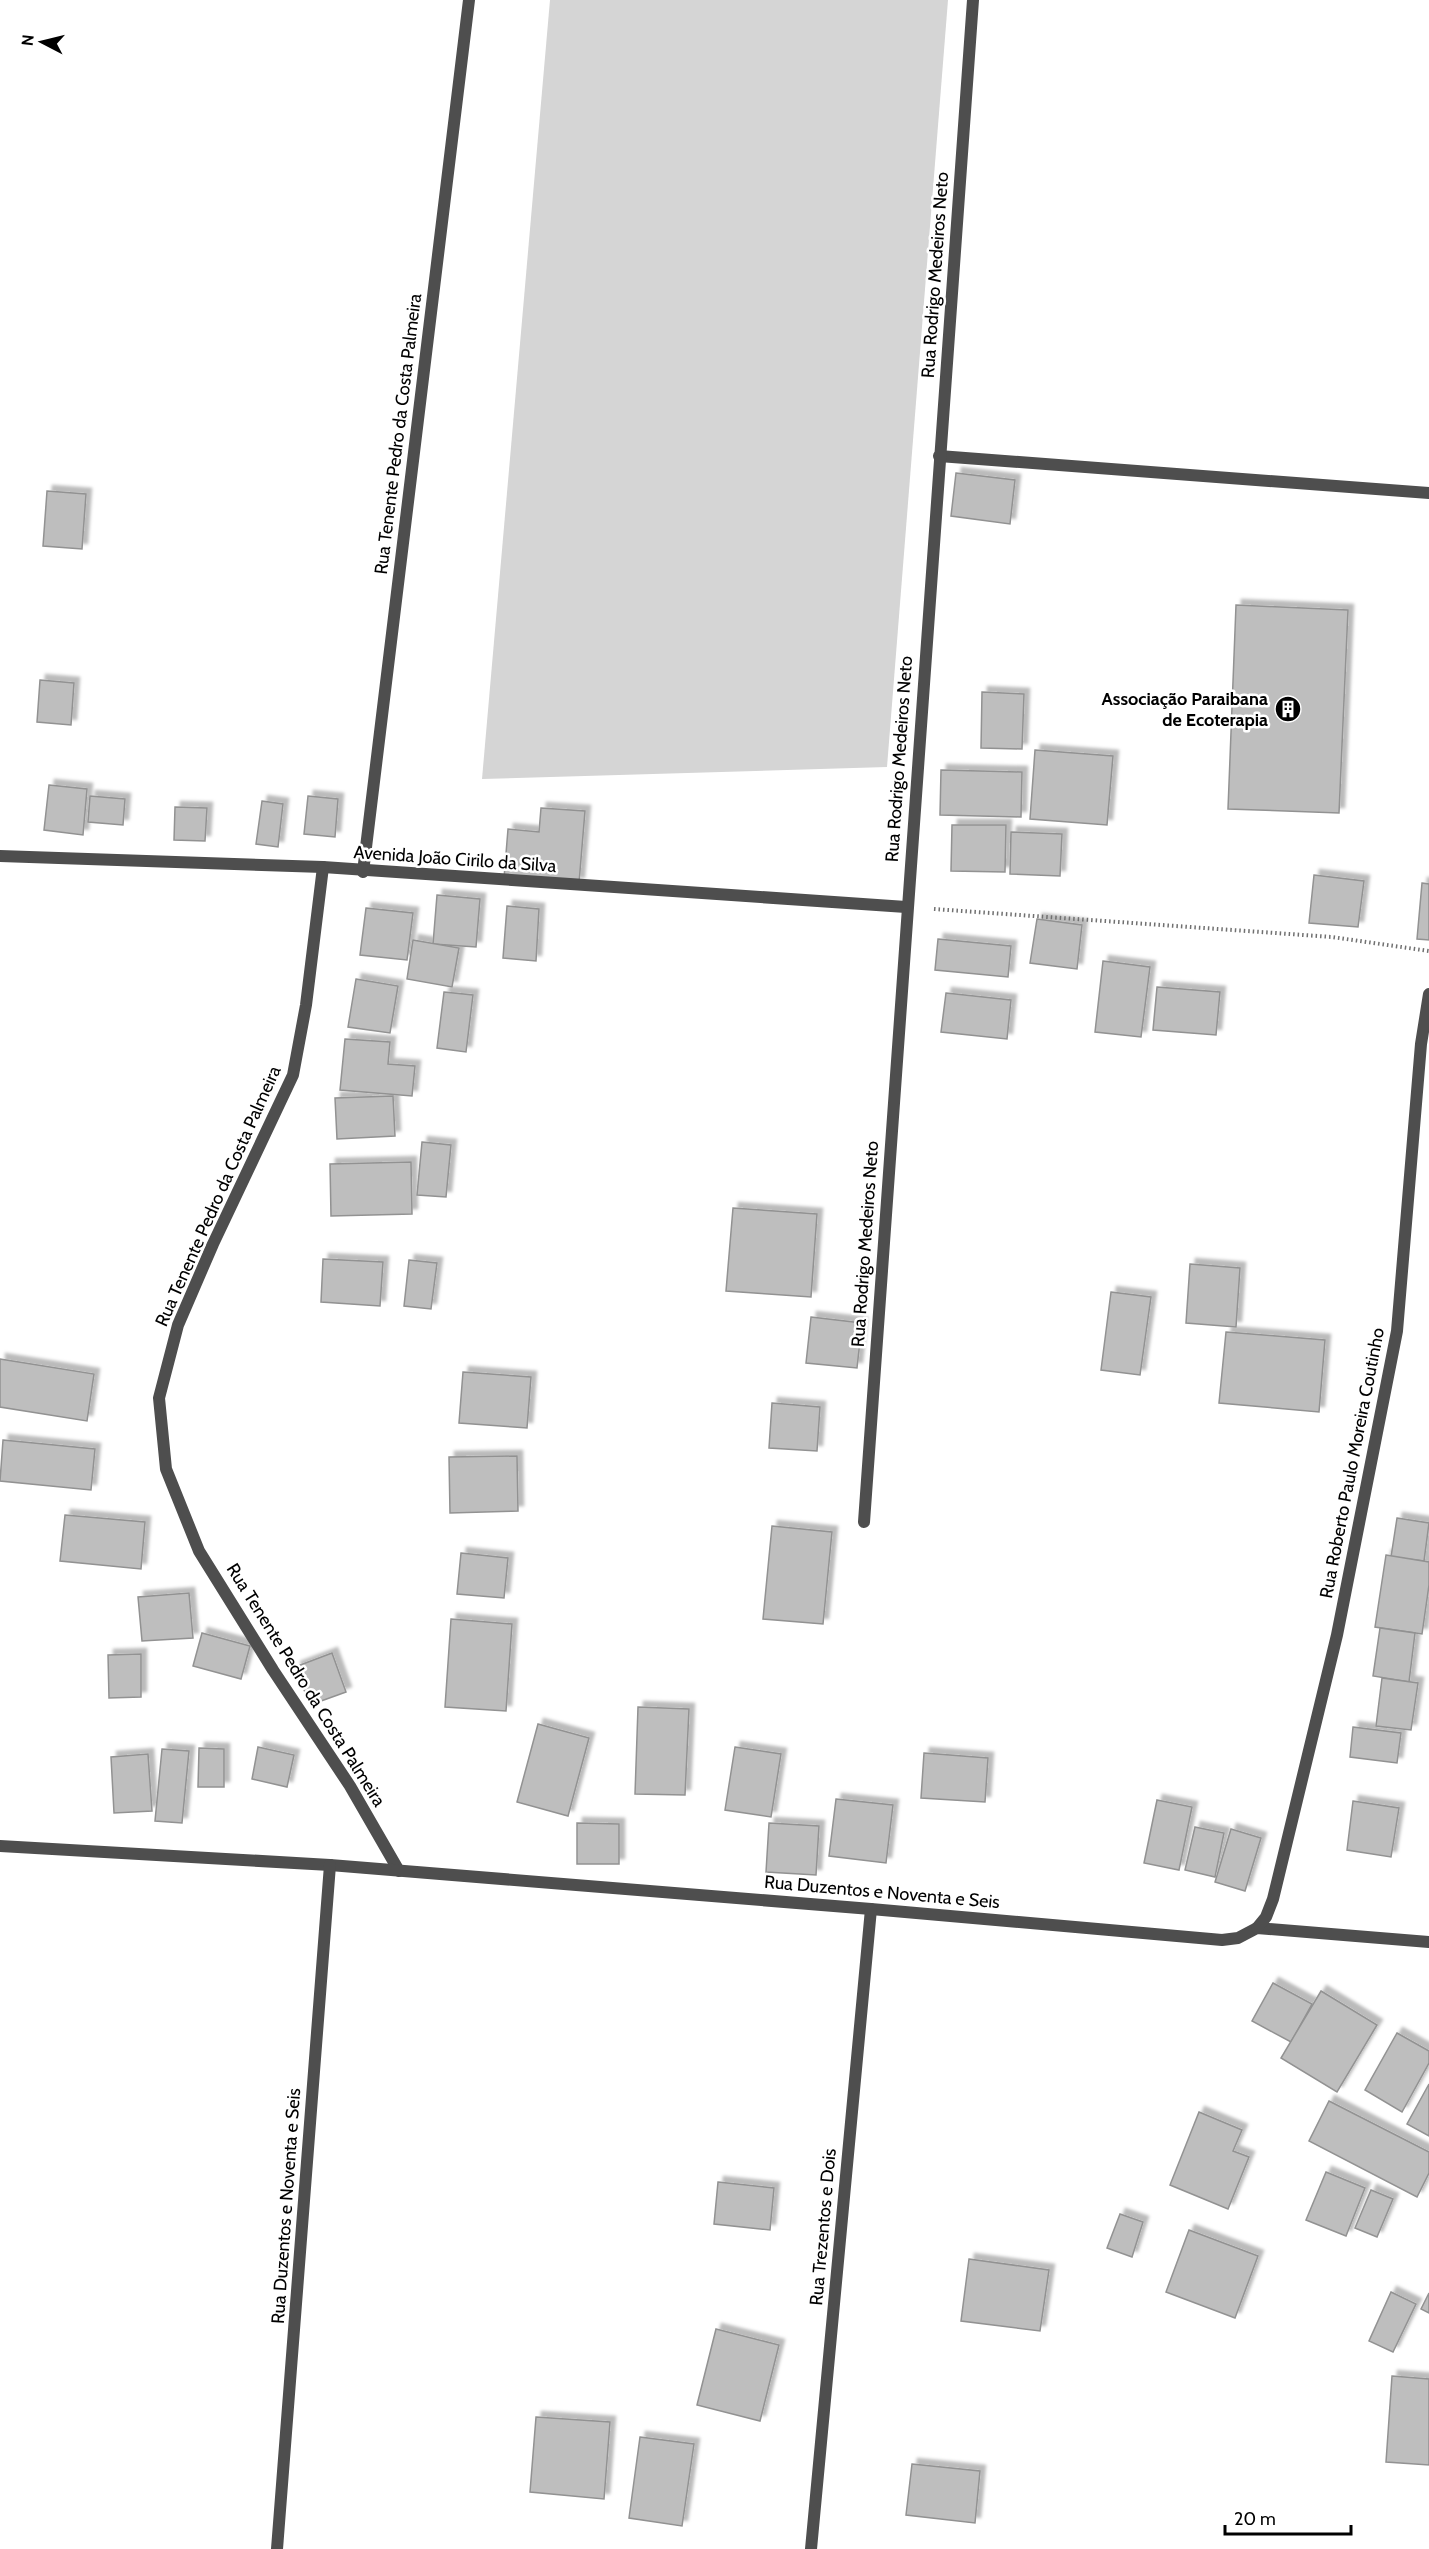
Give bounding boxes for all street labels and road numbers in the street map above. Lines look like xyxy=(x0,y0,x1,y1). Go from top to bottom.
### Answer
street label: Rua Rodrigo Medeiros Neto xyxy=(917,171,953,379)
street label: Rua Tenente Pedro da Costa Palmeira xyxy=(370,292,426,576)
street label: Rua Rodrigo Medeiros Neto xyxy=(881,655,917,863)
street label: Avenida João Cirilo da Silva xyxy=(353,841,557,877)
street label: Rua Tenente Pedro da Costa Palmeira xyxy=(150,1062,286,1330)
street label: Rua Rodrigo Medeiros Neto xyxy=(847,1140,883,1348)
street label: Rua Roberto Paulo Moreira Coutinho xyxy=(1315,1326,1389,1600)
street label: Rua Tenente Pedro da Costa Palmeira xyxy=(222,1559,390,1811)
street label: Rua Duzentos e Noventa e Seis xyxy=(763,1871,1001,1913)
street label: Rua Duzentos e Noventa e Seis xyxy=(267,2087,305,2325)
street label: Rua Trezentos e Dois xyxy=(805,2148,841,2306)

